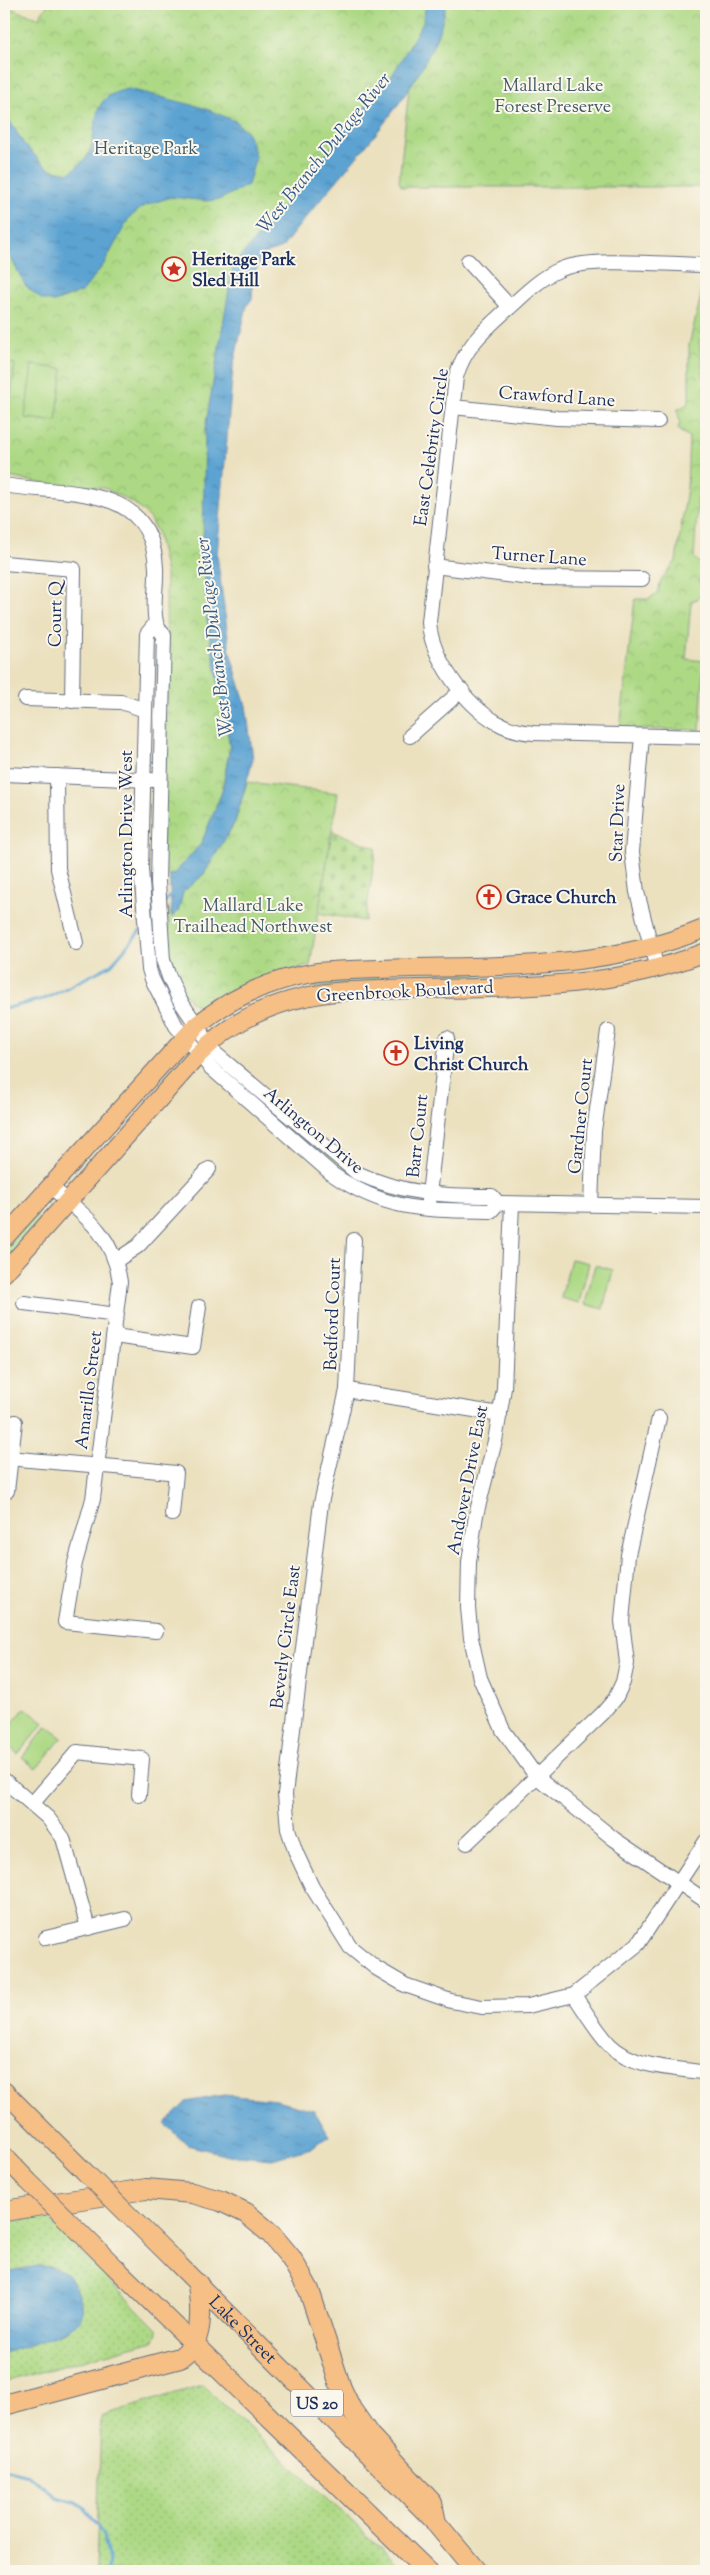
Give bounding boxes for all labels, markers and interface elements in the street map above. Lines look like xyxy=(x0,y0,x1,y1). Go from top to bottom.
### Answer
water label: West Branch DuPage River xyxy=(251,67,399,240)
park label: Mallard Lake Forest Preserve xyxy=(495,74,611,121)
park label: Heritage Park xyxy=(94,137,198,163)
place label: Heritage Park Sled Hill xyxy=(192,248,296,295)
place icon: Heritage Park Sled Hill xyxy=(161,256,187,282)
street label: East Celebrity Circle xyxy=(409,367,457,528)
street label: Crawford Lane xyxy=(498,381,616,415)
water label: West Branch DuPage River xyxy=(190,535,241,738)
street label: Turner Lane xyxy=(490,542,587,574)
street label: Court Q xyxy=(43,579,71,647)
street label: Arlington Drive West xyxy=(115,750,141,918)
street label: Star Drive xyxy=(605,783,633,863)
church icon: Grace Church xyxy=(476,884,502,910)
place label: Grace Church xyxy=(506,886,617,912)
park label: Mallard Lake Trailhead Northwest xyxy=(174,894,332,941)
street label: Greenbrook Boulevard xyxy=(316,975,494,1011)
place label: Living Christ Church xyxy=(414,1032,529,1079)
church icon: Living Christ Church xyxy=(383,1040,409,1066)
street label: Gardner Court xyxy=(563,1057,601,1175)
street label: Arlington Drive xyxy=(257,1082,369,1181)
street label: Barr Court xyxy=(402,1093,436,1179)
street label: Bedford Court xyxy=(319,1257,349,1371)
street label: Amarillo Street xyxy=(70,1329,110,1451)
street label: Andover Drive East xyxy=(442,1403,496,1557)
street label: Beverly Circle East xyxy=(265,1564,309,1711)
street label: Lake Street xyxy=(202,2291,282,2371)
road number: US 20 xyxy=(291,2390,343,2416)

